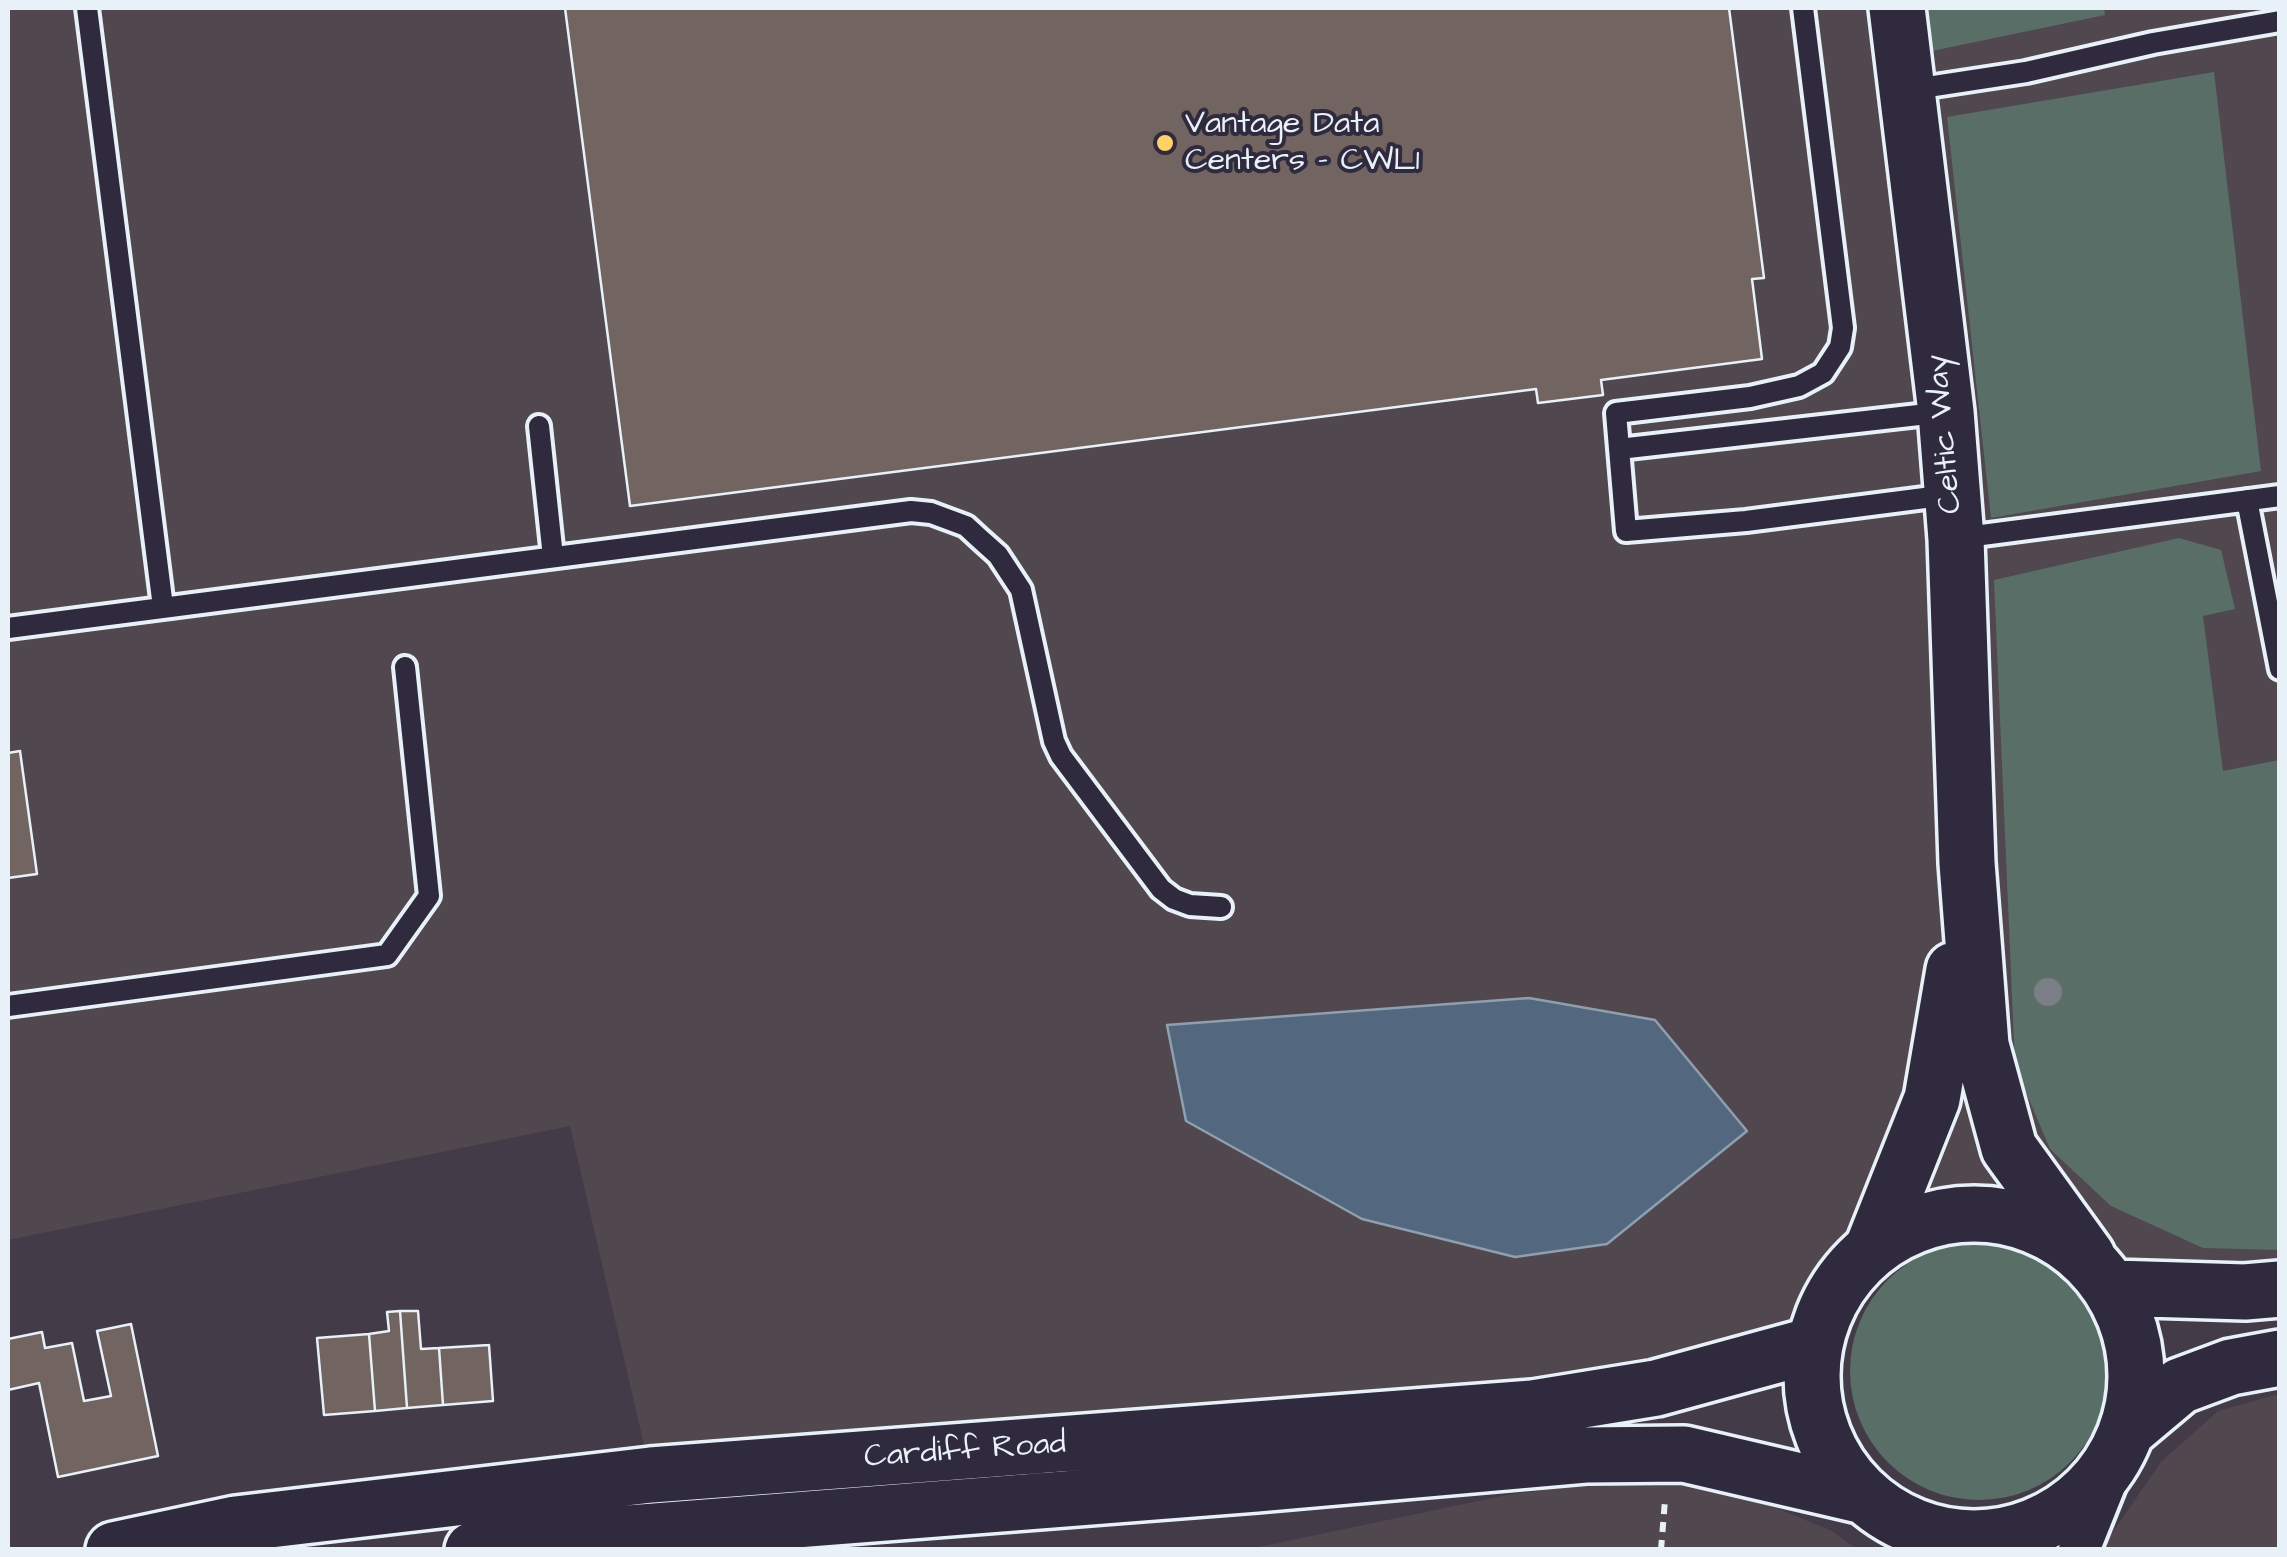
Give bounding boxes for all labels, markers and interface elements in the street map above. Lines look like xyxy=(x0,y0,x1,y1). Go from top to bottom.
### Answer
place label: Vantage Data Centers - CWL1 xyxy=(1185,106,1420,181)
marker: Vantage Data Centers - CWL1 xyxy=(1154,132,1176,154)
street label: Celtic Way xyxy=(1920,353,1972,515)
street label: Cardiff Road xyxy=(863,1426,1067,1478)

